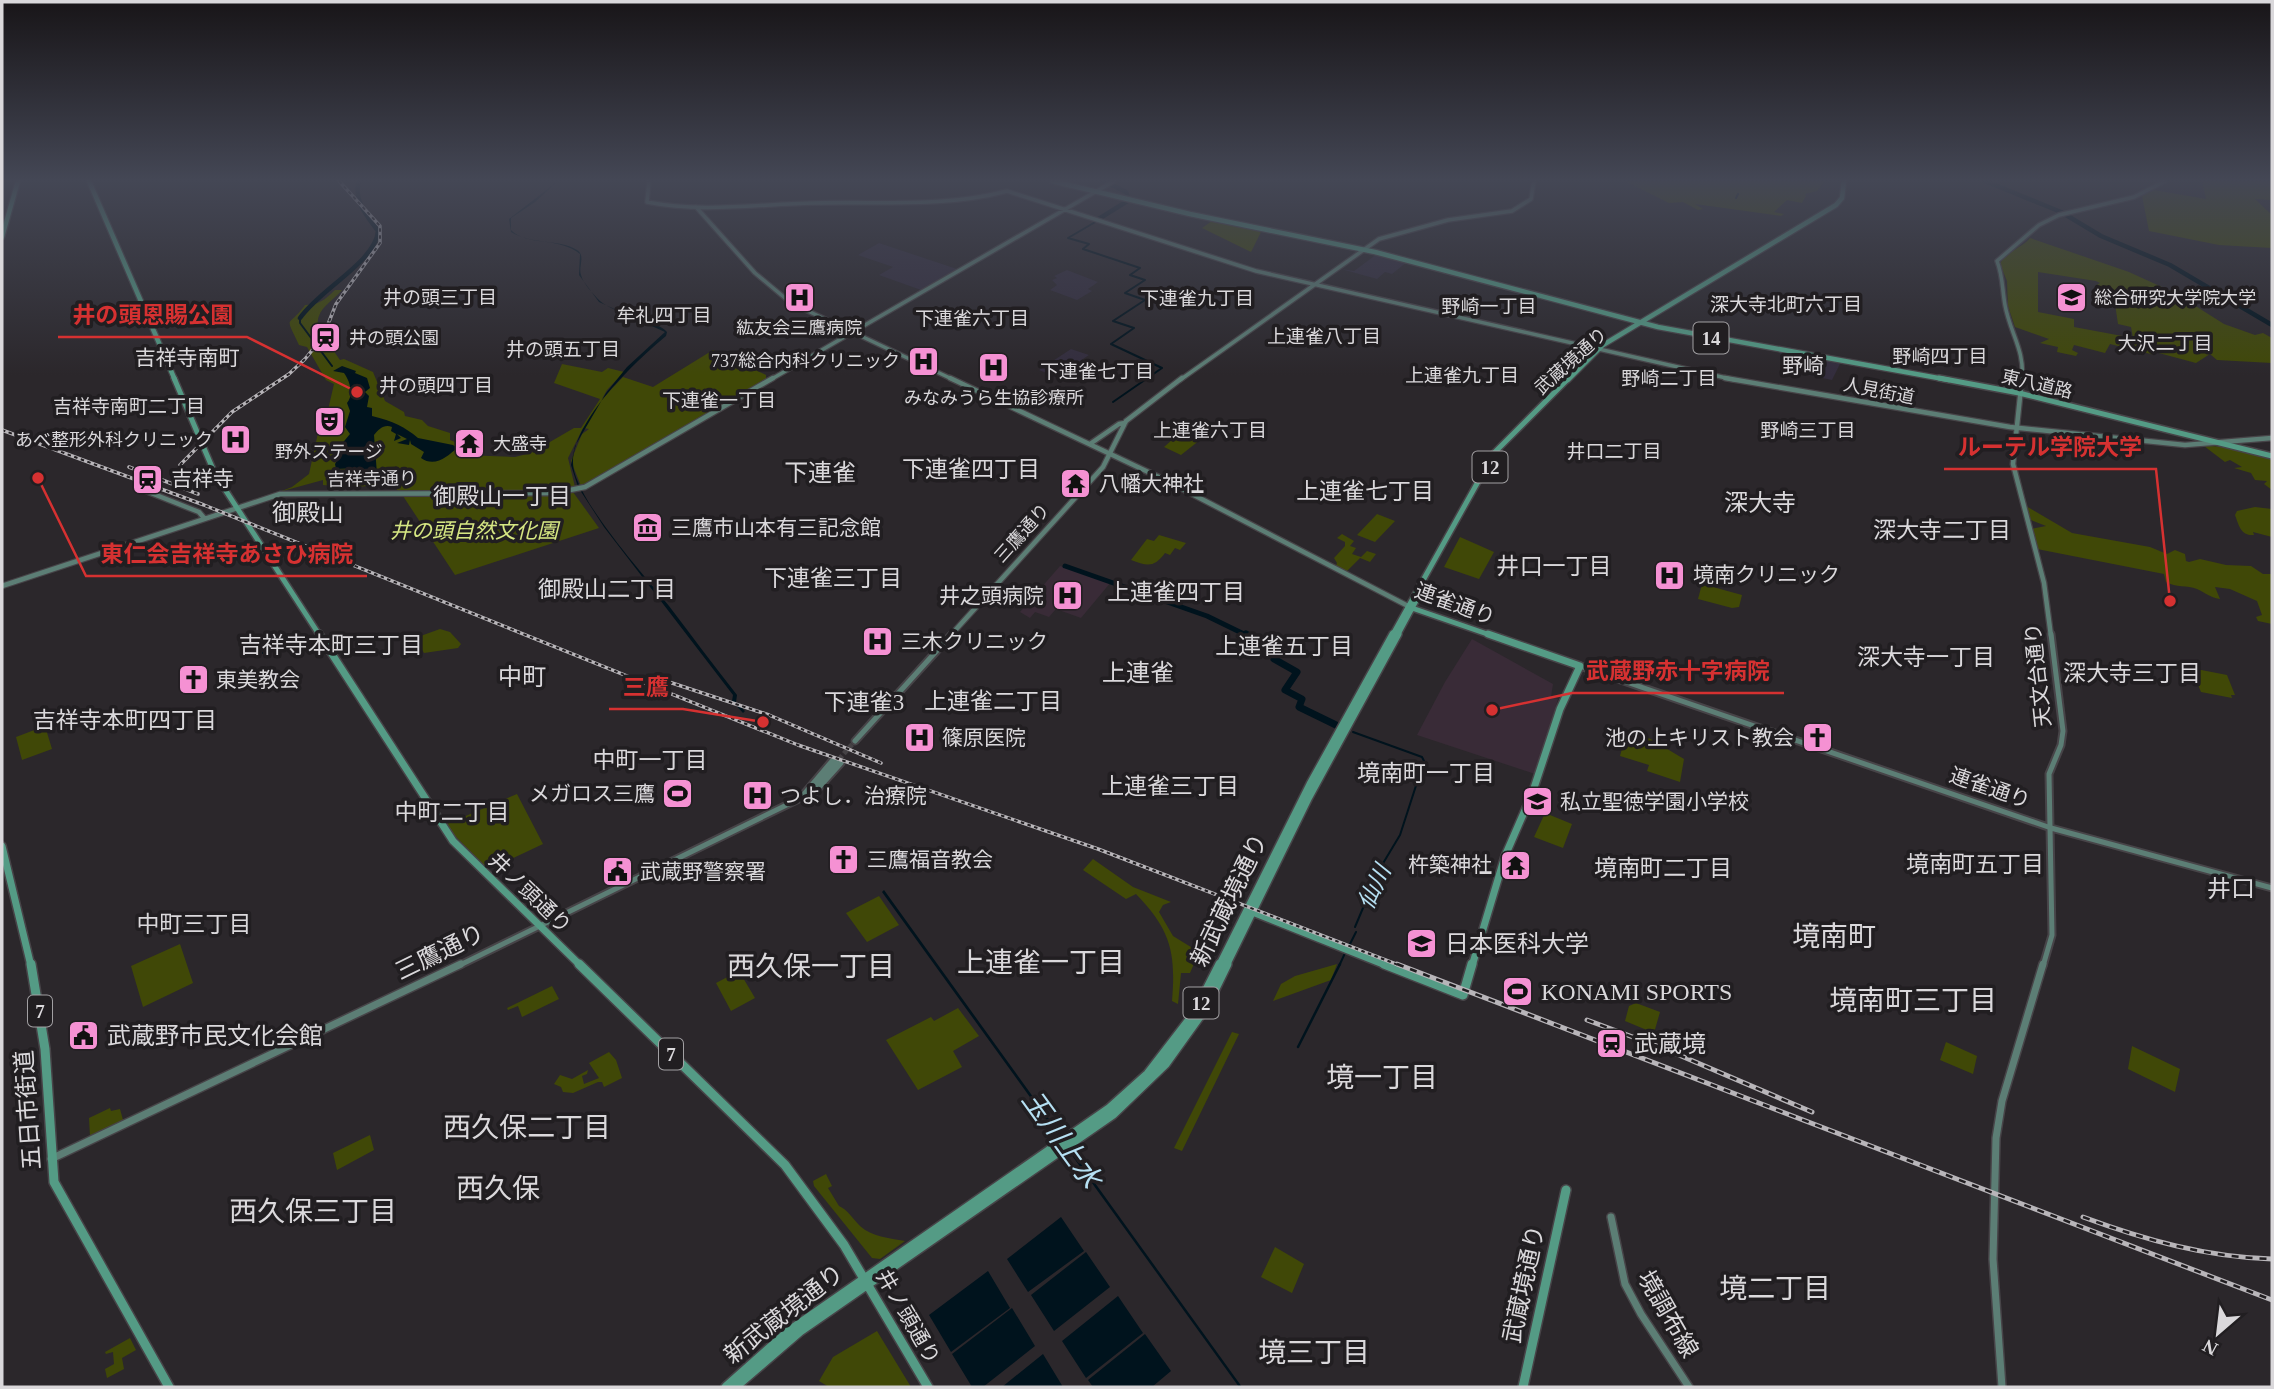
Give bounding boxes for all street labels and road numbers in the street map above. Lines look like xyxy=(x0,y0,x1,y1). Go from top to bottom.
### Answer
road number: 14 xyxy=(1694,322,1728,354)
street label: 武蔵境通り xyxy=(1531,323,1611,399)
street label: 東八道路 xyxy=(2000,366,2074,402)
street label: 人見街道 xyxy=(1842,374,1916,408)
road number: 12 xyxy=(1472,452,1508,482)
street label: 吉祥寺通り xyxy=(327,468,417,490)
street label: 三鷹通り xyxy=(990,500,1054,566)
street label: 連雀通り xyxy=(1411,578,1499,630)
street label: 天文台通り xyxy=(2021,622,2055,728)
street label: 連雀通り xyxy=(1946,763,2034,813)
street label: 新武蔵境通り xyxy=(1186,830,1272,970)
street label: 井ノ頭通り xyxy=(484,848,576,938)
street label: 三鷹通り xyxy=(391,919,489,985)
road number: 12 xyxy=(1184,987,1218,1018)
road number: 7 xyxy=(28,995,52,1026)
road number: 7 xyxy=(659,1038,683,1070)
street label: 五日市街道 xyxy=(11,1049,45,1171)
street label: 武蔵境通り xyxy=(1499,1223,1549,1345)
street label: 新武蔵境通り xyxy=(719,1259,849,1369)
street label: 井ノ頭通り xyxy=(871,1266,945,1368)
street label: 境調布線 xyxy=(1633,1266,1703,1362)

